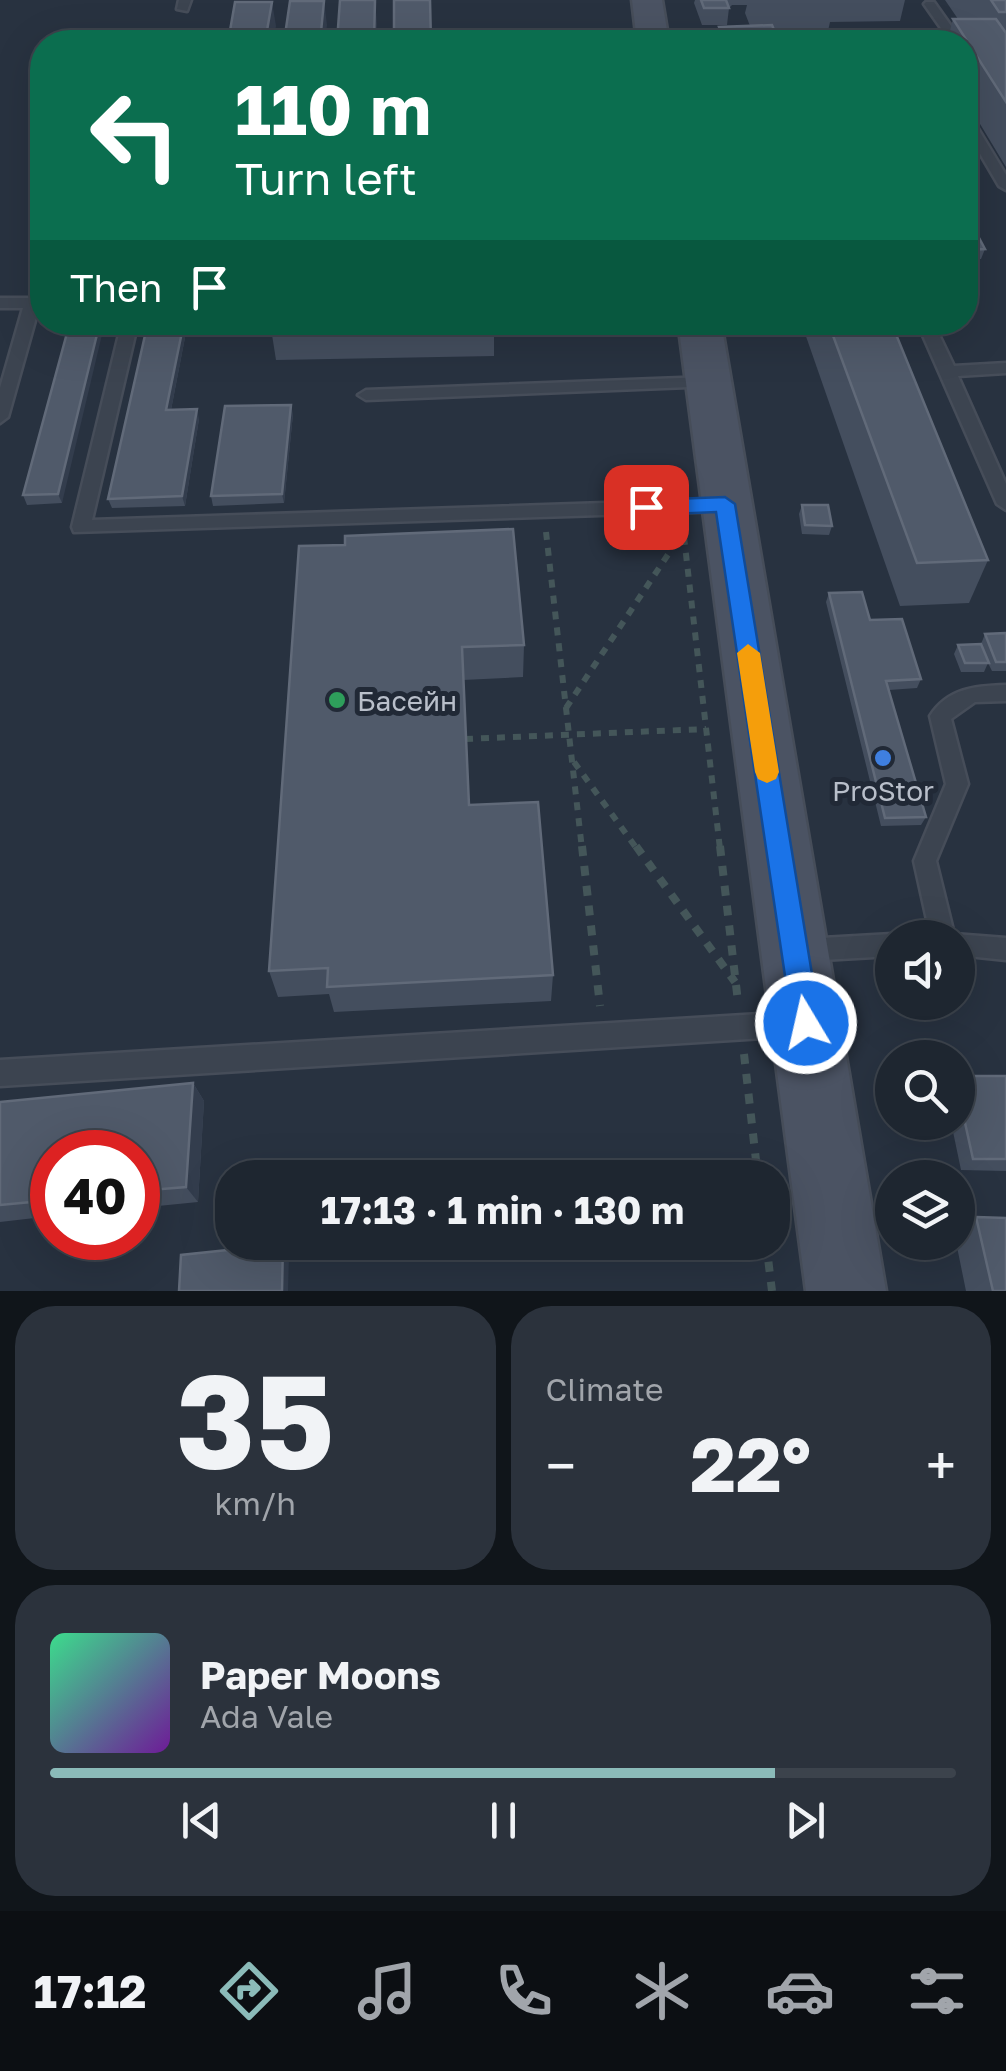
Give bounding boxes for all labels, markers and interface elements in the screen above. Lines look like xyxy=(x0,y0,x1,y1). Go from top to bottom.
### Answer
text: 110 m xyxy=(235,66,431,150)
icon: left xyxy=(70,70,200,200)
text: Turn left xyxy=(235,151,417,205)
icon: arrive xyxy=(182,260,237,315)
text: Then xyxy=(70,265,162,310)
pin xyxy=(604,465,689,550)
icon: arrive xyxy=(619,480,674,535)
place label: Басейн xyxy=(357,684,457,717)
marker: Басейн xyxy=(326,689,348,711)
marker: ProStor xyxy=(872,747,894,769)
place label: ProStor xyxy=(832,774,934,807)
map controls xyxy=(875,920,975,1260)
button: sound xyxy=(875,920,975,1020)
position arrow xyxy=(754,971,858,1075)
button: search xyxy=(875,1040,975,1140)
speed limit sign: 40 xyxy=(30,1130,160,1260)
button: layers xyxy=(875,1160,975,1260)
text: 17:13 · 1 min · 130 m xyxy=(321,1187,684,1232)
text: 35 xyxy=(176,1341,335,1497)
text: Climate xyxy=(546,1370,664,1408)
text: 22° xyxy=(690,1418,811,1509)
text: − xyxy=(546,1432,576,1498)
text: + xyxy=(926,1432,956,1498)
text: km/h xyxy=(215,1484,296,1522)
text: Paper Moons xyxy=(200,1652,441,1697)
text: Ada Vale xyxy=(200,1697,333,1735)
icon: previous xyxy=(174,1793,229,1848)
icon: pause xyxy=(476,1793,531,1848)
icon: next xyxy=(778,1793,833,1848)
icon: directions xyxy=(214,1956,284,2026)
icon: music xyxy=(352,1956,422,2026)
icon: phone xyxy=(489,1956,559,2026)
icon: climate xyxy=(627,1956,697,2026)
icon: car xyxy=(765,1956,835,2026)
icon: filters xyxy=(902,1956,972,2026)
text: 17:12 xyxy=(34,1964,147,2018)

